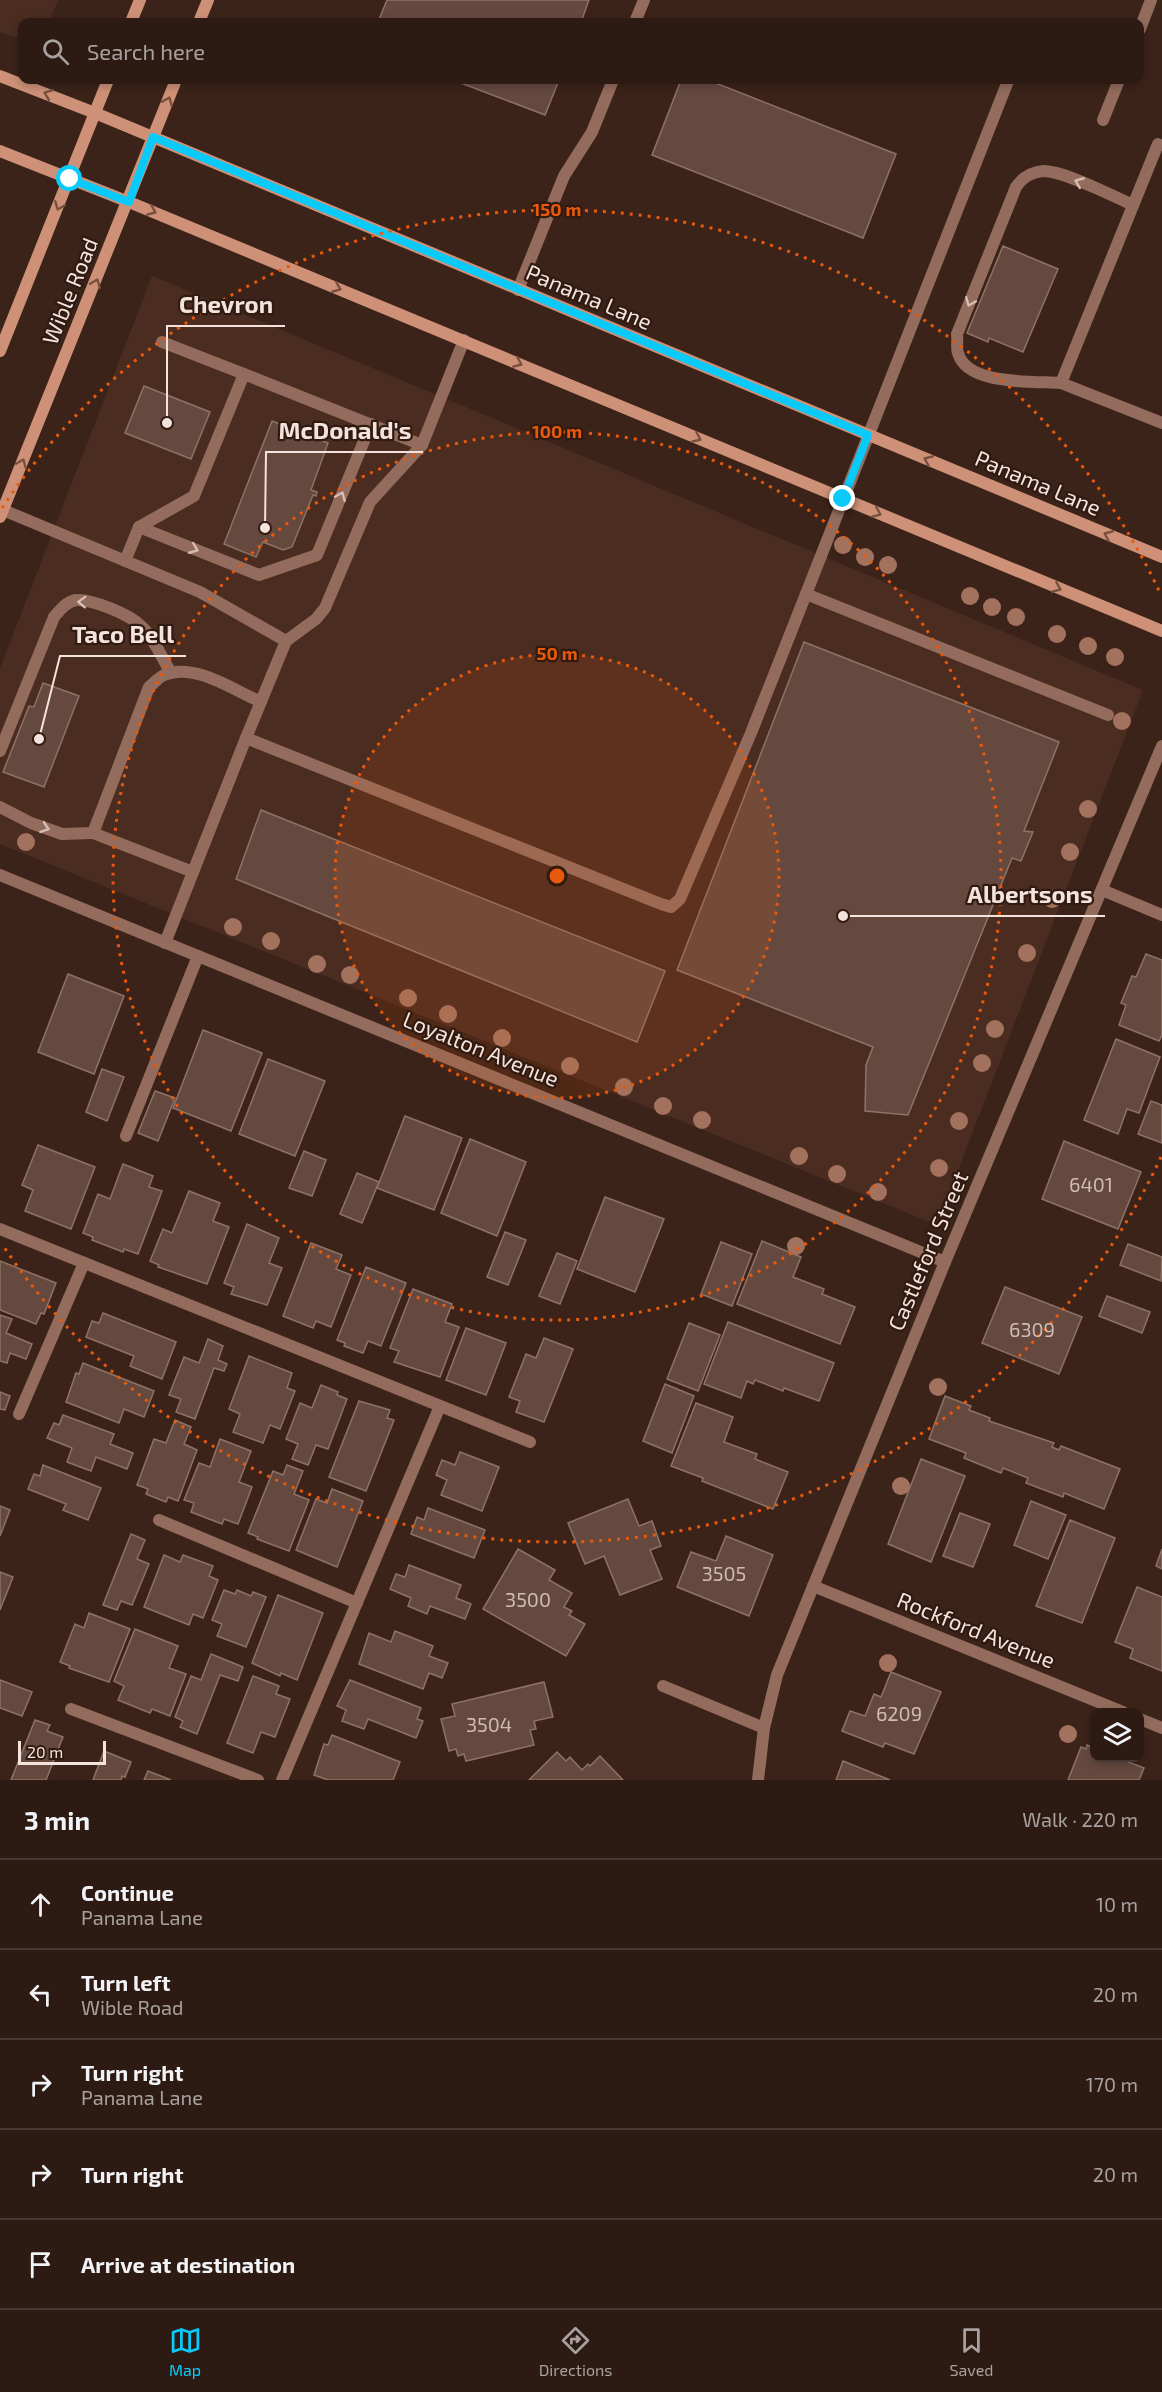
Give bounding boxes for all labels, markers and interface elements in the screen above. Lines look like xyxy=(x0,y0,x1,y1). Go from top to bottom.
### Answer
search box xyxy=(18,18,1144,84)
icon: search xyxy=(39,35,72,68)
text: Search here xyxy=(87,38,205,64)
one-way arrow xyxy=(43,89,54,101)
one-way arrow xyxy=(161,97,173,108)
route start xyxy=(56,165,82,191)
one-way arrow xyxy=(1075,177,1086,189)
text: 150 m xyxy=(533,198,581,220)
one-way arrow xyxy=(54,200,66,211)
one-way arrow xyxy=(146,204,157,216)
street label: Wible Road xyxy=(36,233,102,348)
street label: Panama Lane xyxy=(523,258,656,334)
one-way arrow xyxy=(89,278,101,289)
one-way arrow xyxy=(331,281,342,293)
callout: Chevron xyxy=(167,284,285,326)
text: Chevron xyxy=(179,289,273,318)
one-way arrow xyxy=(965,296,977,307)
one-way arrow xyxy=(511,356,522,368)
callout: McDonald's xyxy=(266,410,423,452)
text: McDonald's xyxy=(279,415,411,444)
text: 100 m xyxy=(532,420,582,442)
one-way arrow xyxy=(691,431,702,443)
street label: Panama Lane xyxy=(972,444,1105,520)
one-way arrow xyxy=(923,455,934,467)
one-way arrow xyxy=(15,459,27,470)
route end xyxy=(829,485,855,511)
one-way arrow xyxy=(334,492,346,503)
one-way arrow xyxy=(871,506,882,518)
one-way arrow xyxy=(1103,530,1114,542)
one-way arrow xyxy=(187,542,198,554)
one-way arrow xyxy=(1051,581,1062,593)
one-way arrow xyxy=(77,596,86,608)
callout: Taco Bell xyxy=(60,614,186,656)
text: Taco Bell xyxy=(72,619,174,648)
text: 50 m xyxy=(536,642,578,664)
one-way arrow xyxy=(39,821,50,834)
centre of rings xyxy=(547,866,567,886)
callout: Albertsons xyxy=(956,874,1105,916)
text: Albertsons xyxy=(967,879,1093,908)
street label: Loyalton Avenue xyxy=(400,1005,563,1091)
street label: Castleford Street xyxy=(882,1167,972,1334)
house number: 6401 xyxy=(1069,1172,1113,1196)
house number: 6309 xyxy=(1009,1317,1055,1341)
house number: 3505 xyxy=(702,1561,746,1585)
street label: Rockford Avenue xyxy=(894,1586,1059,1673)
house number: 3500 xyxy=(505,1587,551,1611)
house number: 6209 xyxy=(876,1701,922,1725)
map controls xyxy=(1090,1708,1144,1762)
button: layers xyxy=(1090,1708,1144,1762)
house number: 3504 xyxy=(466,1712,512,1736)
scale bar xyxy=(18,1738,106,1766)
text: 20 m xyxy=(27,1742,63,1761)
text: 3 min xyxy=(24,1804,90,1835)
text: Walk · 220 m xyxy=(1022,1807,1138,1831)
text: Continue xyxy=(81,1879,174,1905)
icon: ahead xyxy=(24,1888,57,1921)
text: 10 m xyxy=(1096,1892,1138,1916)
text: Panama Lane xyxy=(81,1905,203,1929)
text: Turn left xyxy=(81,1969,170,1995)
icon: left xyxy=(24,1978,57,2011)
text: 20 m xyxy=(1093,1982,1138,2006)
text: Wible Road xyxy=(81,1995,184,2019)
text: Turn right xyxy=(81,2059,183,2085)
icon: right xyxy=(24,2068,57,2101)
text: 170 m xyxy=(1086,2072,1138,2096)
text: Panama Lane xyxy=(81,2085,203,2109)
icon: right xyxy=(24,2158,57,2191)
text: Turn right xyxy=(81,2161,183,2187)
text: 20 m xyxy=(1093,2162,1138,2186)
icon: arrive xyxy=(24,2248,57,2281)
text: Arrive at destination xyxy=(81,2251,295,2277)
tab: Map xyxy=(169,2324,202,2379)
tab: Directions xyxy=(539,2324,612,2379)
tab: Saved xyxy=(950,2324,993,2379)

